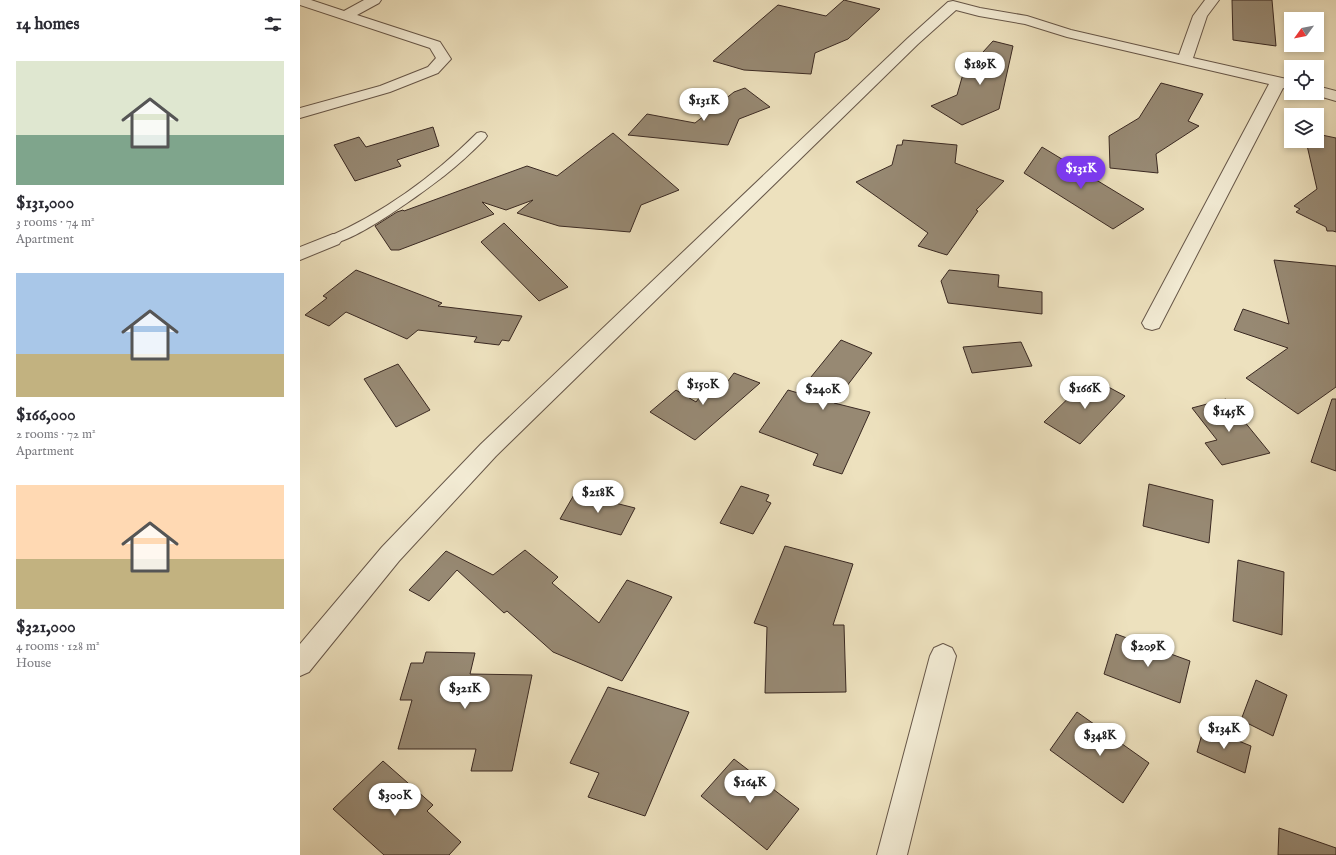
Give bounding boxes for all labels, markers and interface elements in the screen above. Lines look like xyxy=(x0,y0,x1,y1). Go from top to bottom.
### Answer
north arrow xyxy=(1284,12,1324,52)
map controls xyxy=(1284,12,1324,148)
icon: filters xyxy=(262,13,284,35)
text: 14 homes xyxy=(16,14,79,35)
pin: $189K xyxy=(952,52,1008,86)
text: $189K xyxy=(964,56,996,73)
button: locate xyxy=(1284,60,1324,100)
icon: home xyxy=(114,87,186,159)
pin: $131K xyxy=(676,88,732,122)
text: $131K xyxy=(688,92,720,109)
button: layers xyxy=(1284,108,1324,148)
pin: $131K xyxy=(1053,156,1109,190)
text: $131K xyxy=(1065,160,1097,177)
text: $131,000 xyxy=(16,193,74,214)
text: 3 rooms · 74 m² xyxy=(16,214,95,231)
text: Apartment xyxy=(16,231,74,248)
icon: home xyxy=(114,299,186,371)
pin: $150K xyxy=(675,372,731,406)
text: $150K xyxy=(687,376,719,393)
pin: $166K xyxy=(1057,376,1113,410)
pin: $240K xyxy=(795,377,851,411)
text: $166K xyxy=(1069,380,1101,397)
text: $240K xyxy=(805,381,841,398)
pin: $145K xyxy=(1201,399,1257,433)
text: $145K xyxy=(1213,403,1245,420)
text: $166,000 xyxy=(16,405,76,426)
text: 2 rooms · 72 m² xyxy=(16,426,96,443)
text: Apartment xyxy=(16,443,74,460)
pin: $218K xyxy=(570,480,626,514)
text: $218K xyxy=(582,484,614,501)
icon: home xyxy=(114,511,186,583)
text: $321,000 xyxy=(16,617,76,638)
pin: $209K xyxy=(1120,634,1176,668)
text: 4 rooms · 128 m² xyxy=(16,638,100,655)
text: $209K xyxy=(1131,638,1165,655)
text: House xyxy=(16,655,51,672)
pin: $321K xyxy=(437,676,493,710)
text: $321K xyxy=(449,680,481,697)
pin: $134K xyxy=(1196,716,1252,750)
text: $134K xyxy=(1208,720,1240,737)
pin: $348K xyxy=(1072,723,1128,757)
text: $348K xyxy=(1084,727,1116,744)
pin: $164K xyxy=(722,770,778,804)
text: $164K xyxy=(733,774,767,791)
pin: $300K xyxy=(367,783,423,817)
text: $300K xyxy=(378,787,412,804)

